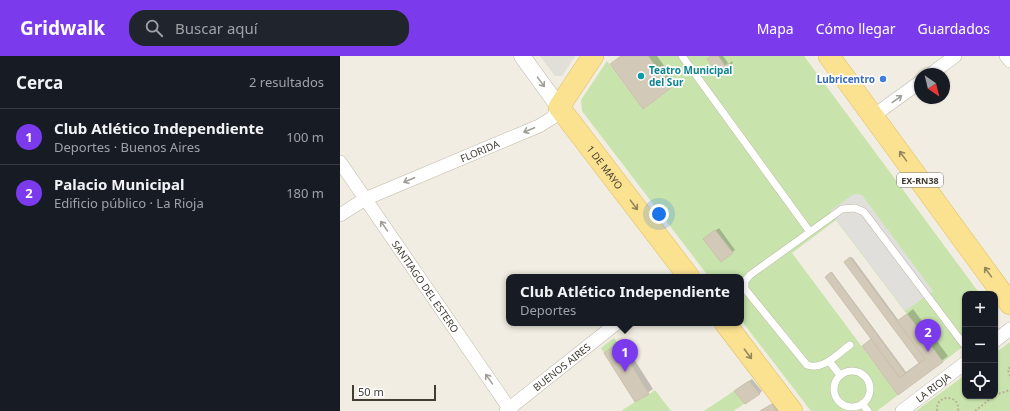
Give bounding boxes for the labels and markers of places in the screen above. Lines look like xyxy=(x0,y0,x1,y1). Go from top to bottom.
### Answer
place label: Teatro Municipal del Sur xyxy=(649,63,732,89)
marker: Teatro Municipal del Sur xyxy=(636,71,646,81)
place label: Lubricentro xyxy=(817,72,875,86)
marker: Lubricentro xyxy=(878,74,888,84)
pin: 2 xyxy=(915,319,941,352)
pin: 1 xyxy=(612,339,638,372)

